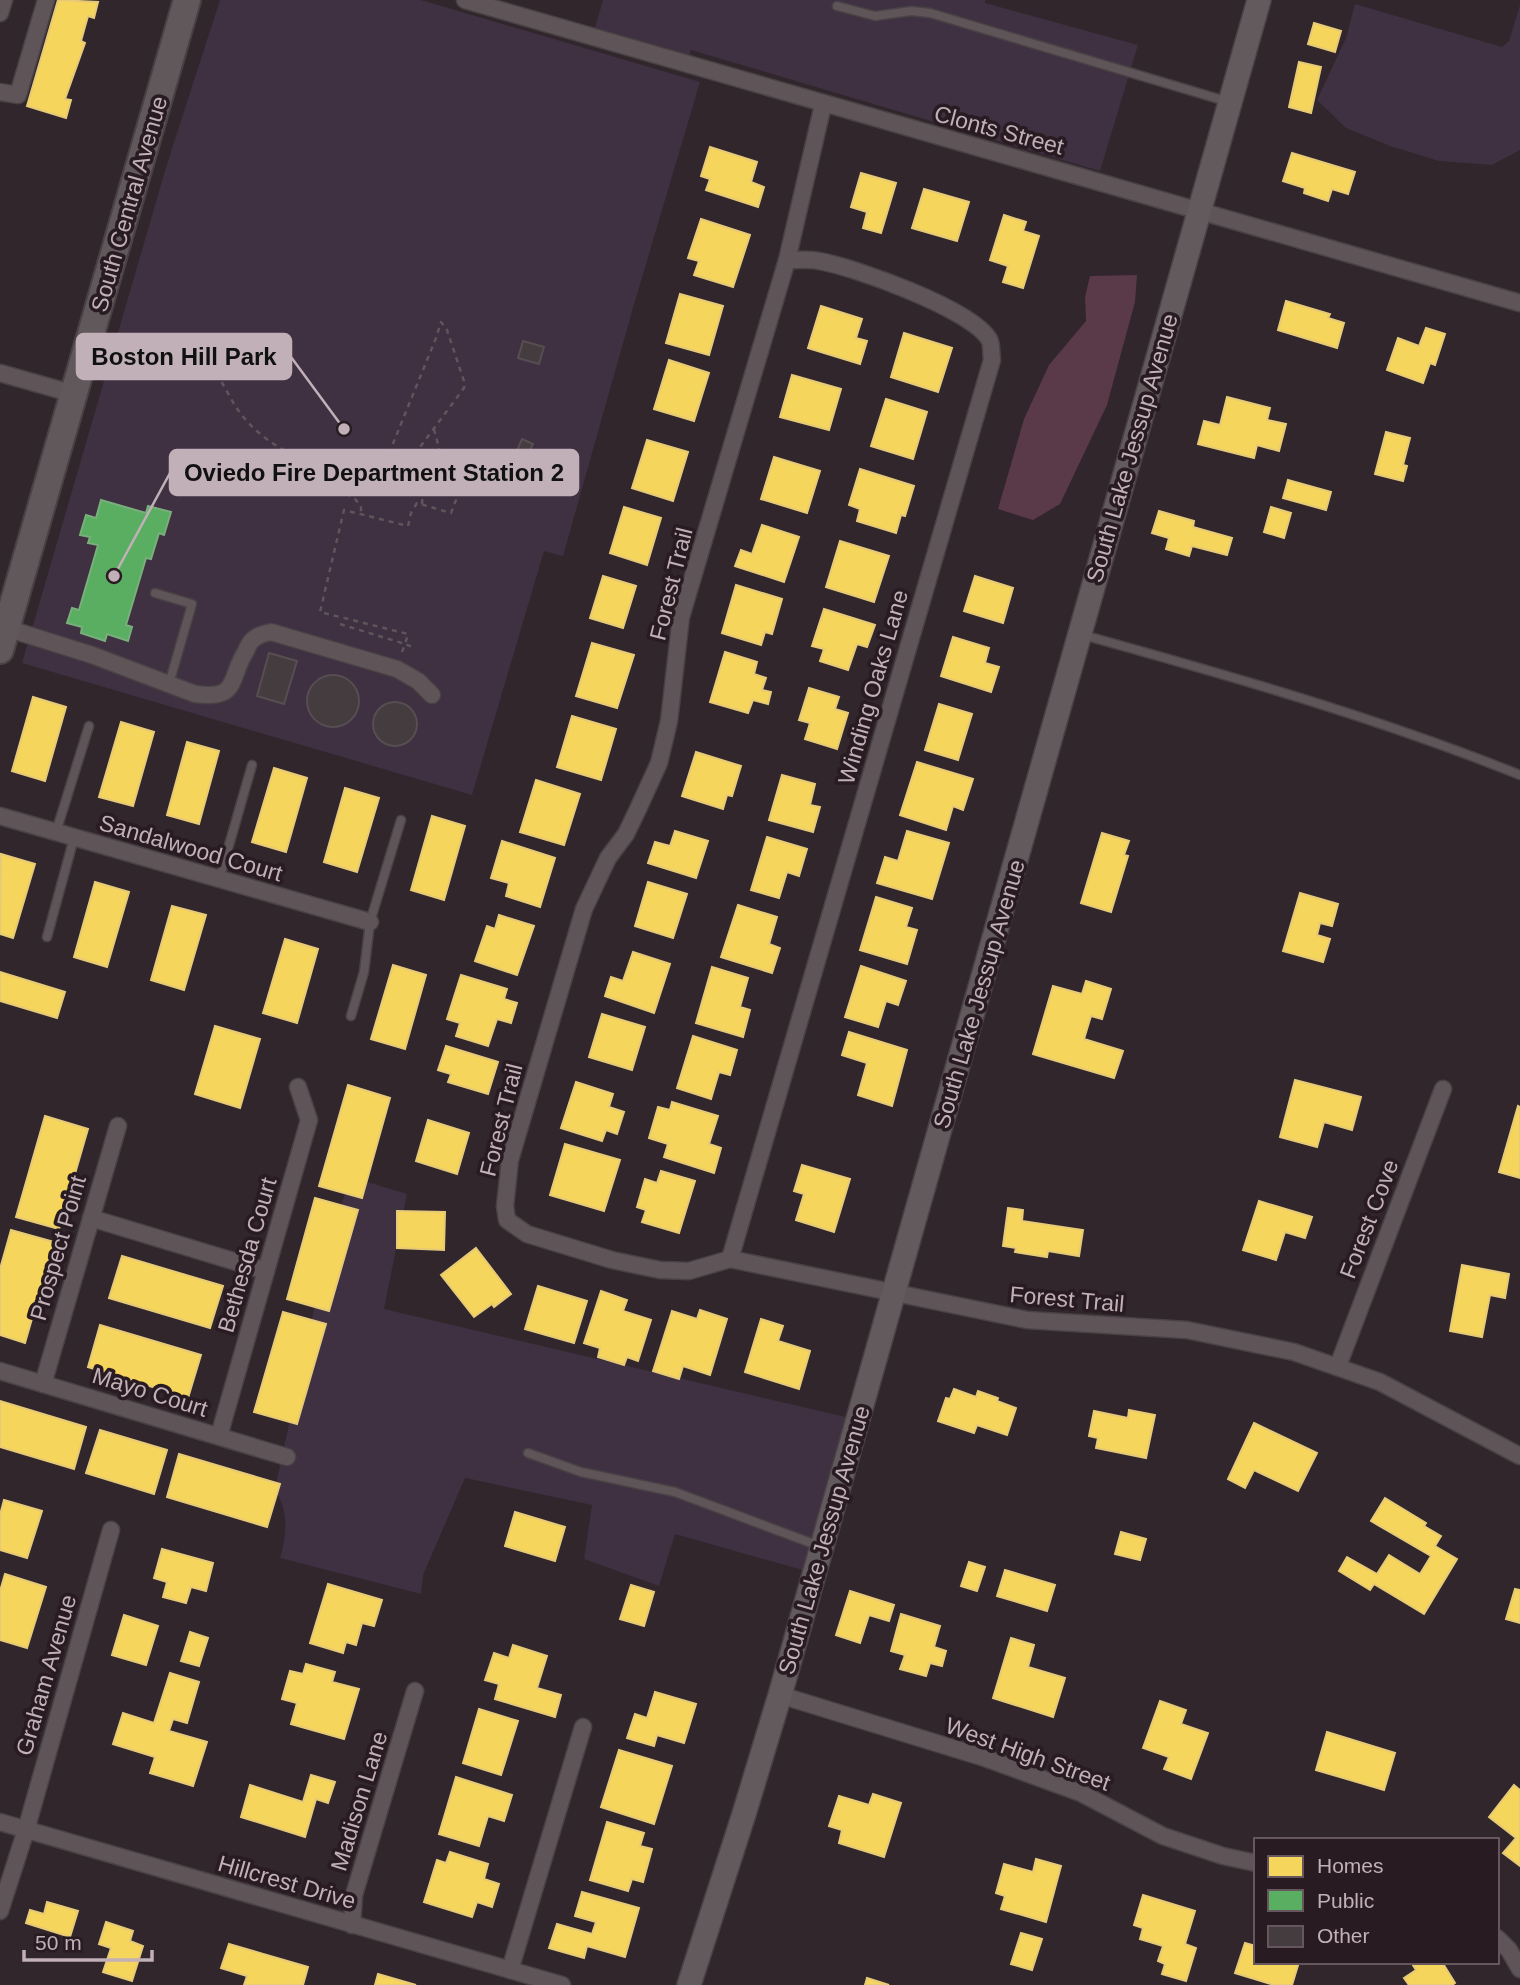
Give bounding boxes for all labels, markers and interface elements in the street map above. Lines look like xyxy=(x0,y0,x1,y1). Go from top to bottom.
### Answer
street label: South Central Avenue xyxy=(86,93,172,315)
street label: Clonts Street xyxy=(931,100,1067,160)
street label: South Lake Jessup Avenue xyxy=(1081,311,1183,585)
callout: Boston Hill Park xyxy=(77,334,291,379)
text: Boston Hill Park xyxy=(91,343,277,370)
callout: Oviedo Fire Department Station 2 xyxy=(170,450,578,495)
text: Oviedo Fire Department Station 2 xyxy=(184,459,564,486)
street label: Forest Trail xyxy=(644,525,698,643)
street label: Winding Oaks Lane xyxy=(833,587,913,787)
street label: Sandalwood Court xyxy=(96,809,286,887)
street label: South Lake Jessup Avenue xyxy=(928,857,1030,1131)
street label: Forest Trail xyxy=(474,1061,528,1179)
street label: Forest Cove xyxy=(1334,1156,1404,1282)
street label: Prospect Point xyxy=(25,1172,91,1323)
street label: Bethesda Court xyxy=(212,1174,282,1335)
street label: Forest Trail xyxy=(1009,1281,1125,1317)
street label: Mayo Court xyxy=(89,1362,211,1422)
street label: South Lake Jessup Avenue xyxy=(773,1403,875,1677)
street label: Graham Avenue xyxy=(11,1592,81,1758)
street label: West High Street xyxy=(942,1712,1115,1796)
street label: Madison Lane xyxy=(325,1728,393,1874)
legend xyxy=(1254,1838,1499,1964)
street label: Hillcrest Drive xyxy=(215,1850,359,1914)
text: Homes xyxy=(1317,1854,1384,1877)
text: Public xyxy=(1317,1889,1374,1912)
scale bar xyxy=(24,1918,152,1962)
text: Other xyxy=(1317,1924,1370,1947)
text: 50 m xyxy=(35,1931,82,1954)

